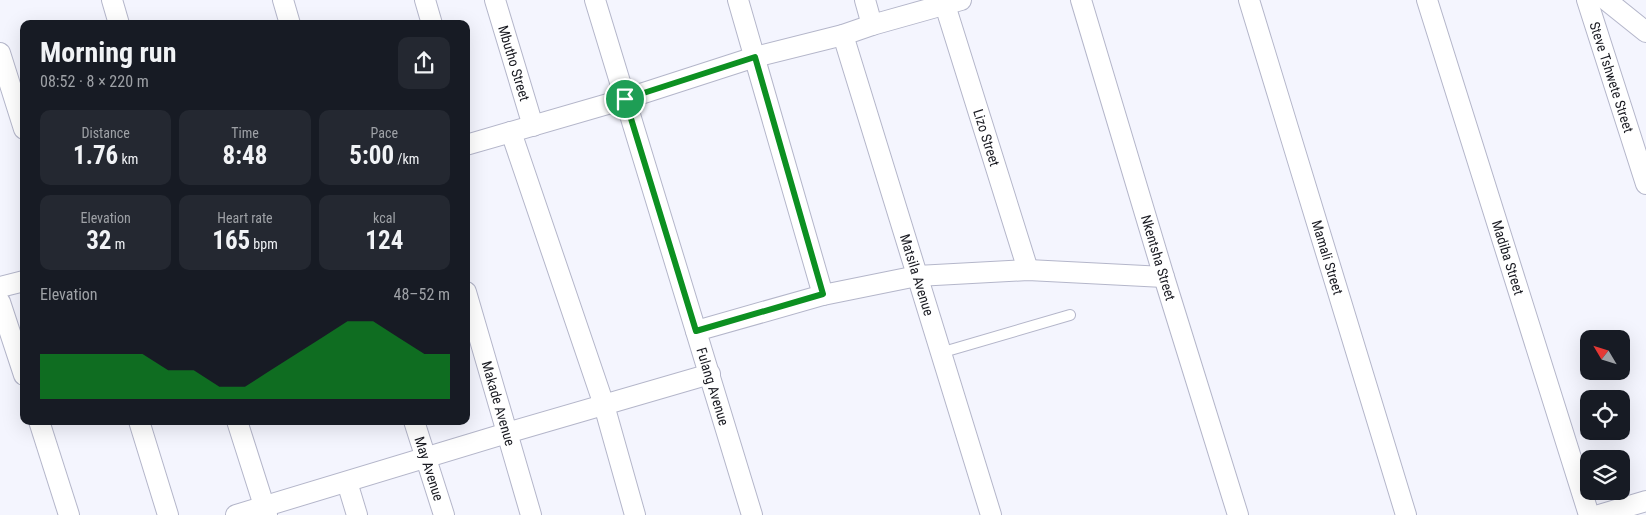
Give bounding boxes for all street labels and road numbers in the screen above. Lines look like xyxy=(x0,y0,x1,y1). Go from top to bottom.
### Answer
street label: Steve Tshwete Street xyxy=(1586,20,1637,135)
street label: Mbutho Street xyxy=(495,23,533,103)
street label: Lizo Street xyxy=(970,107,1003,168)
street label: Nkentsha Street xyxy=(1138,213,1179,302)
street label: Mamali Street xyxy=(1309,218,1346,296)
street label: Madiba Street xyxy=(1489,218,1527,297)
street label: Matsila Avenue xyxy=(897,232,937,318)
street label: Fulang Avenue xyxy=(693,346,732,428)
street label: Makade Avenue xyxy=(479,359,518,448)
street label: May Avenue xyxy=(411,434,447,503)

